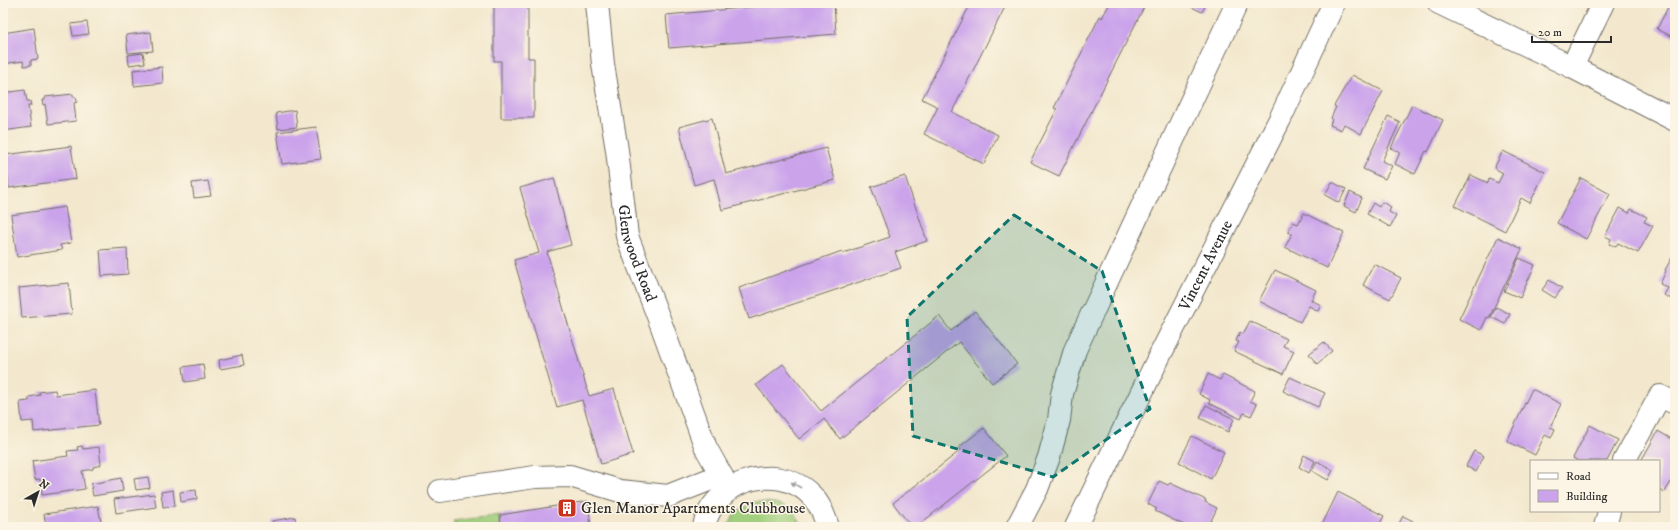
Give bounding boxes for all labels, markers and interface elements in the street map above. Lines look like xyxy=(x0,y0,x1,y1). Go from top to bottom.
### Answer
scale bar xyxy=(1532,18,1611,44)
text: 20 m xyxy=(1538,25,1562,40)
street label: Glenwood Road xyxy=(613,203,661,305)
street label: Vincent Avenue xyxy=(1174,216,1237,315)
legend xyxy=(1530,460,1660,512)
text: Road xyxy=(1566,469,1591,484)
north arrow xyxy=(18,472,58,512)
text: N xyxy=(36,477,52,493)
one-way arrow xyxy=(790,482,802,489)
text: Building xyxy=(1566,489,1607,504)
building icon: Glen Manor Apartments Clubhouse xyxy=(556,497,578,519)
place label: Glen Manor Apartments Clubhouse xyxy=(581,498,806,518)

